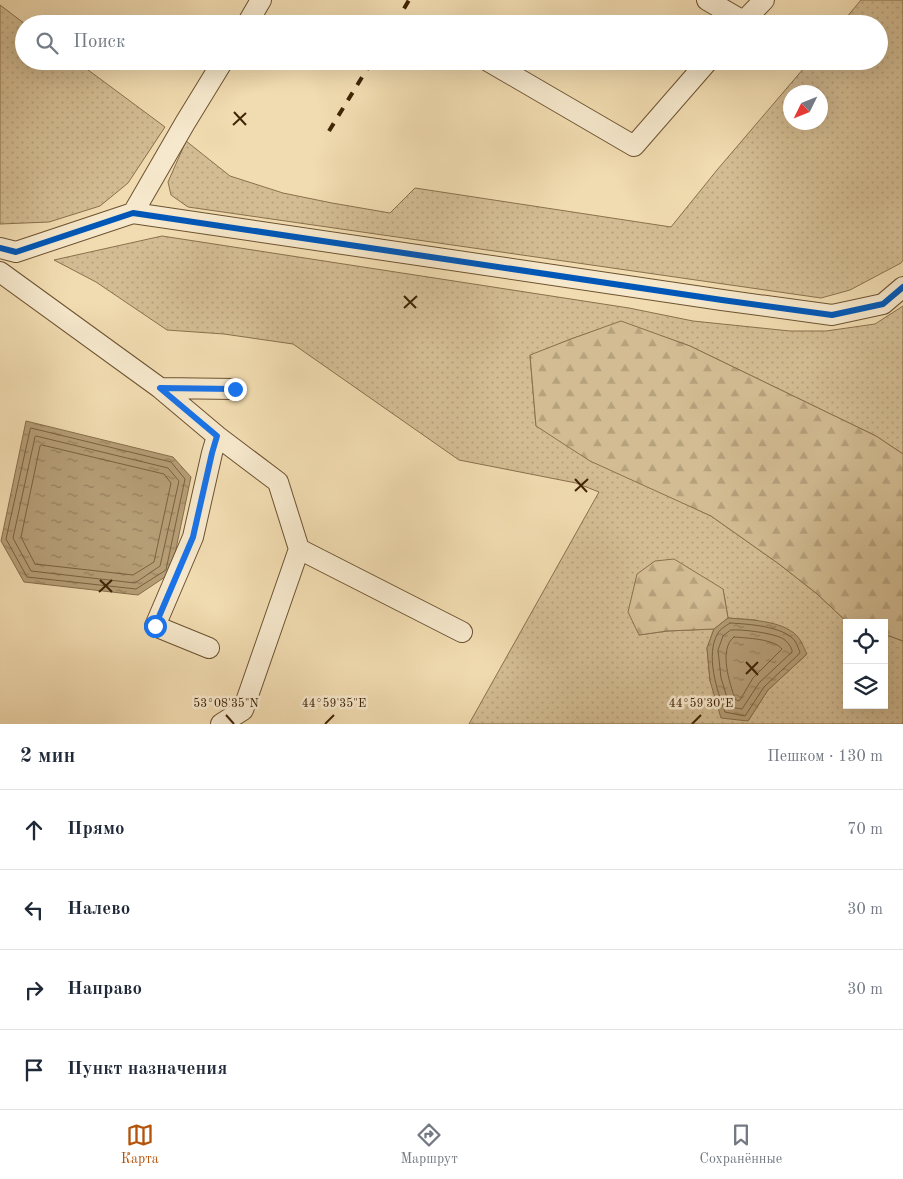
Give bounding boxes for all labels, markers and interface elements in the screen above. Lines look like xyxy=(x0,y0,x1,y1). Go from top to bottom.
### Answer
search box xyxy=(15,15,888,70)
icon: search xyxy=(33,29,61,57)
text: Поиск xyxy=(73,33,125,52)
north arrow xyxy=(783,85,828,130)
route end xyxy=(224,378,247,401)
route start xyxy=(144,615,167,638)
map controls xyxy=(843,619,888,709)
button: locate xyxy=(843,619,888,664)
button: layers xyxy=(843,664,888,709)
text: 53°08'35"N xyxy=(193,697,259,710)
text: 44°59'35"E xyxy=(302,697,366,710)
text: 44°59'30"E xyxy=(669,697,733,710)
text: 2 мин xyxy=(20,746,75,767)
text: Пешком · 130 m xyxy=(767,749,883,765)
icon: ahead xyxy=(20,816,48,844)
text: Прямо xyxy=(67,820,125,839)
text: 70 m xyxy=(847,822,883,838)
icon: left xyxy=(20,896,48,924)
text: Налево xyxy=(67,900,130,919)
text: 30 m xyxy=(847,902,883,918)
icon: right xyxy=(20,976,48,1004)
text: Направо xyxy=(67,980,142,999)
text: 30 m xyxy=(847,982,883,998)
icon: arrive xyxy=(20,1056,48,1084)
text: Пункт назначения xyxy=(67,1060,227,1079)
tab: Карта xyxy=(121,1121,159,1168)
tab: Маршрут xyxy=(400,1121,458,1168)
tab: Сохранённые xyxy=(700,1121,782,1168)

